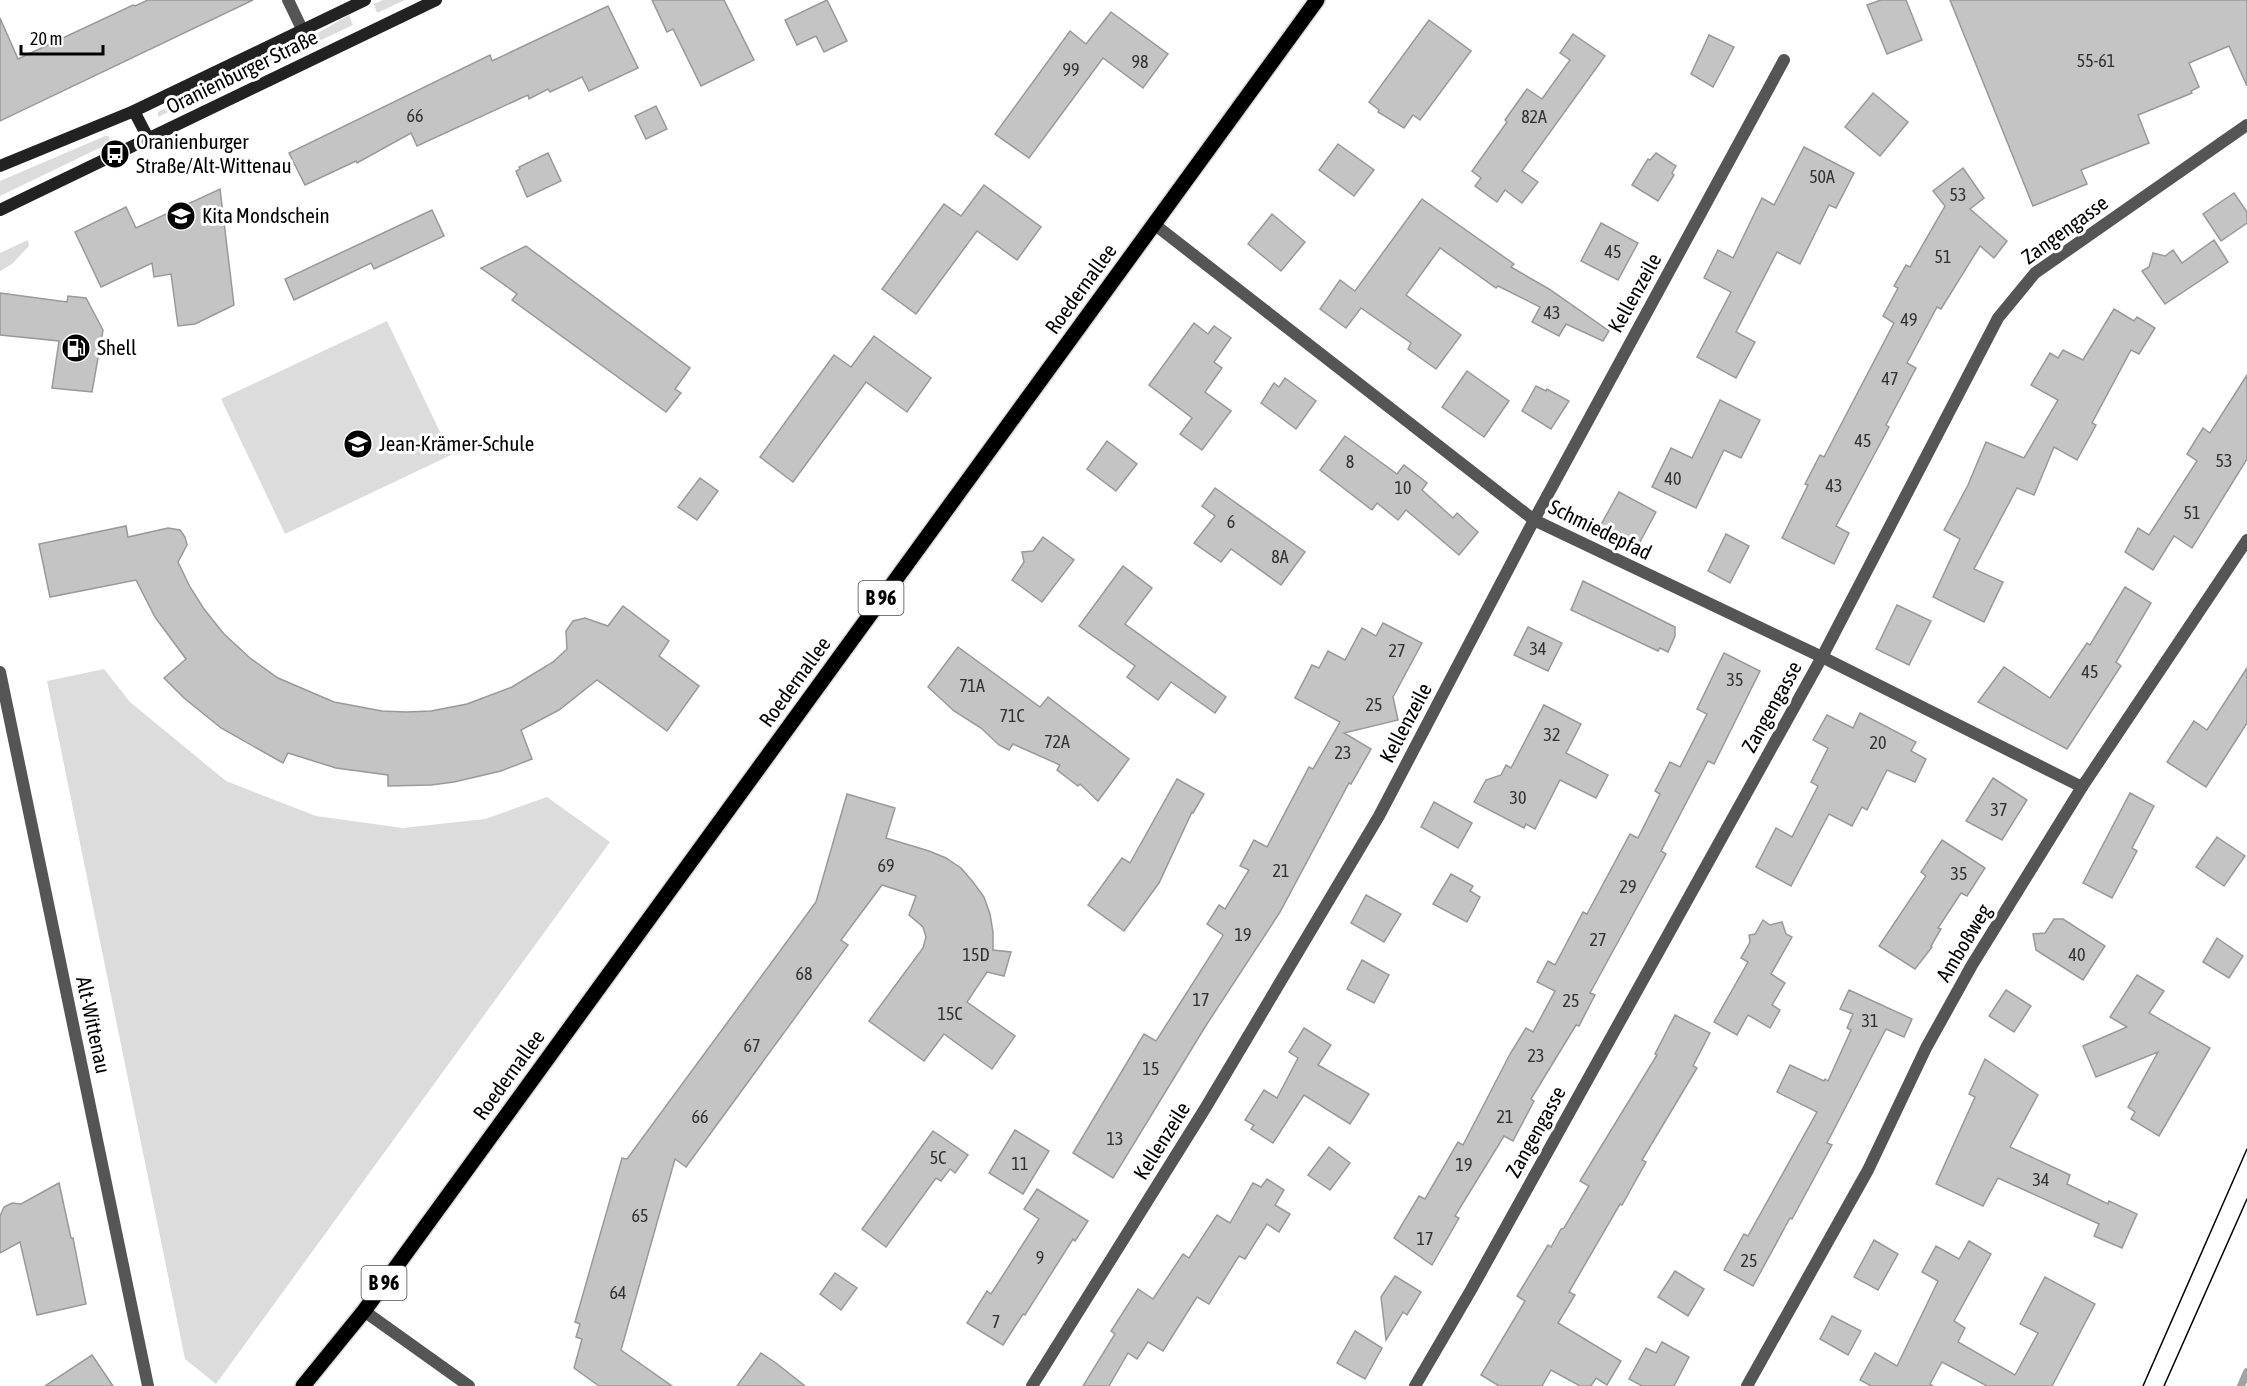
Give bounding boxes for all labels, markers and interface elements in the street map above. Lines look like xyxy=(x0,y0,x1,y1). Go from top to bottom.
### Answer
scale bar xyxy=(21,18,104,56)
street label: Oranienburger Straße xyxy=(162,24,321,118)
text: 20 m xyxy=(30,28,62,49)
house number: 55-61 xyxy=(2077,50,2115,71)
house number: 98 xyxy=(1132,51,1148,72)
house number: 99 xyxy=(1063,59,1079,80)
house number: 66 xyxy=(407,105,423,126)
house number: 82A xyxy=(1521,106,1547,127)
place label: Oranienburger Straße/Alt-Wittenau xyxy=(136,129,292,177)
bus stop icon: Oranienburger Straße/Alt-Wittenau xyxy=(99,138,131,170)
house number: 50A xyxy=(1809,166,1835,187)
house number: 53 xyxy=(1950,184,1966,205)
street label: Zangengasse xyxy=(2017,190,2112,268)
school or university icon: Kita Mondschein xyxy=(165,200,197,232)
place label: Kita Mondschein xyxy=(202,203,330,227)
street label: Roedernallee xyxy=(1040,239,1121,338)
house number: 45 xyxy=(1605,241,1621,262)
house number: 51 xyxy=(1935,246,1951,267)
street label: Kellenzeile xyxy=(1603,249,1666,336)
house number: 43 xyxy=(1544,302,1560,323)
house number: 49 xyxy=(1901,309,1917,330)
fuel station icon: Shell xyxy=(60,332,92,364)
place label: Shell xyxy=(97,335,137,359)
house number: 47 xyxy=(1882,368,1898,389)
school or university icon: Jean-Krämer-Schule xyxy=(342,428,374,460)
house number: 45 xyxy=(1855,430,1871,451)
place label: Jean-Krämer-Schule xyxy=(379,431,534,455)
house number: 53 xyxy=(2216,450,2232,471)
house number: 8 xyxy=(1346,451,1354,472)
house number: 40 xyxy=(1665,468,1681,489)
house number: 43 xyxy=(1826,475,1842,496)
house number: 10 xyxy=(1395,477,1411,498)
street label: Schmiedepfad xyxy=(1545,494,1656,564)
house number: 51 xyxy=(2184,502,2200,523)
house number: 6 xyxy=(1227,511,1235,532)
house number: 8A xyxy=(1271,546,1289,567)
road number: B 96 xyxy=(858,581,904,615)
street label: Roedernallee xyxy=(754,632,835,731)
house number: 34 xyxy=(1530,638,1546,659)
house number: 27 xyxy=(1389,640,1405,661)
street label: Zangengasse xyxy=(1736,657,1806,756)
house number: 45 xyxy=(2082,661,2098,682)
house number: 35 xyxy=(1727,669,1743,690)
house number: 71A xyxy=(959,675,985,696)
street label: Kellenzeile xyxy=(1374,679,1436,766)
house number: 25 xyxy=(1366,694,1382,715)
house number: 71C xyxy=(999,705,1025,726)
house number: 32 xyxy=(1544,724,1560,745)
house number: 72A xyxy=(1044,731,1070,752)
house number: 20 xyxy=(1870,732,1886,753)
house number: 23 xyxy=(1335,742,1351,763)
house number: 30 xyxy=(1510,787,1526,808)
house number: 37 xyxy=(1991,799,2007,820)
house number: 69 xyxy=(878,855,894,876)
house number: 21 xyxy=(1273,860,1289,881)
house number: 35 xyxy=(1951,863,1967,884)
house number: 29 xyxy=(1620,876,1636,897)
street label: Amboßweg xyxy=(1931,899,1996,986)
house number: 19 xyxy=(1235,924,1251,945)
house number: 27 xyxy=(1590,929,1606,950)
house number: 15D xyxy=(963,944,990,965)
house number: 40 xyxy=(2069,944,2085,965)
house number: 68 xyxy=(796,963,812,984)
street label: Alt-Wittenau xyxy=(72,974,116,1076)
house number: 17 xyxy=(1193,989,1209,1010)
house number: 25 xyxy=(1563,990,1579,1011)
house number: 15C xyxy=(937,1003,963,1024)
house number: 31 xyxy=(1862,1010,1878,1031)
street label: Roedernallee xyxy=(468,1025,549,1124)
house number: 67 xyxy=(744,1035,760,1056)
house number: 23 xyxy=(1528,1045,1544,1066)
house number: 15 xyxy=(1143,1058,1159,1079)
street label: Zangengasse xyxy=(1500,1082,1570,1181)
street label: Kellenzeile xyxy=(1128,1097,1194,1184)
house number: 66 xyxy=(692,1106,708,1127)
house number: 21 xyxy=(1497,1106,1513,1127)
house number: 13 xyxy=(1107,1128,1123,1149)
house number: 5C xyxy=(930,1147,946,1168)
house number: 11 xyxy=(1012,1153,1028,1174)
house number: 19 xyxy=(1456,1154,1472,1175)
house number: 34 xyxy=(2033,1169,2049,1190)
house number: 65 xyxy=(632,1205,648,1226)
house number: 17 xyxy=(1417,1228,1433,1249)
house number: 9 xyxy=(1036,1247,1044,1268)
house number: 25 xyxy=(1741,1250,1757,1271)
road number: B 96 xyxy=(362,1266,406,1300)
house number: 64 xyxy=(610,1282,626,1303)
house number: 7 xyxy=(992,1311,1000,1332)

